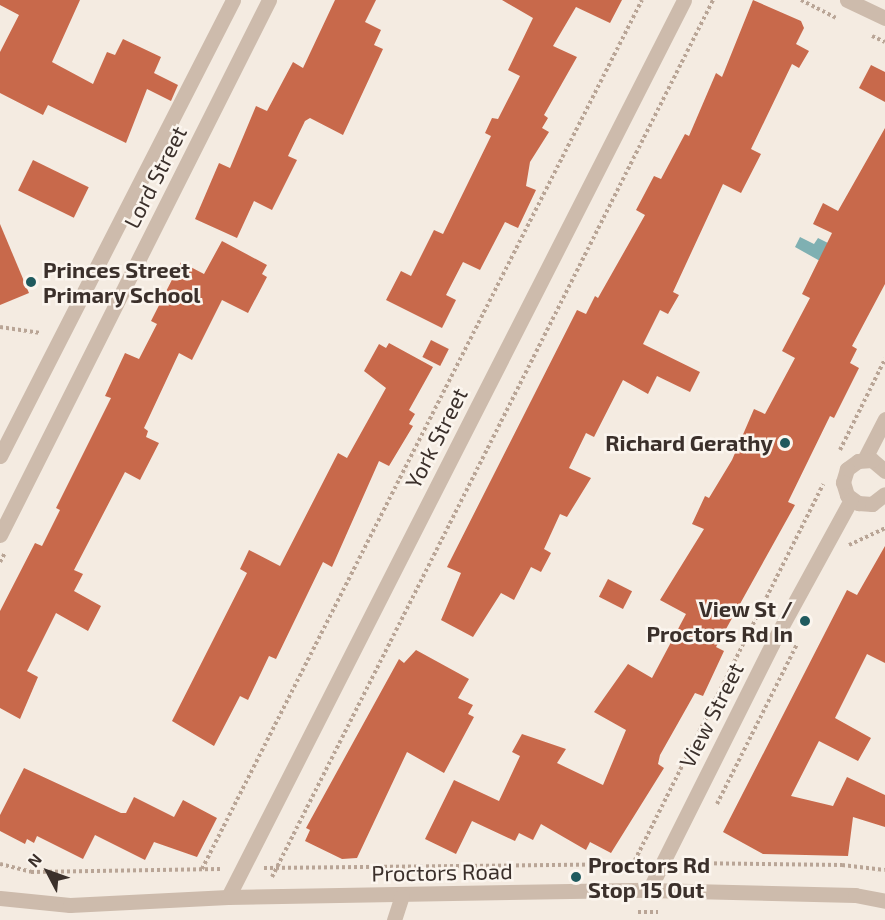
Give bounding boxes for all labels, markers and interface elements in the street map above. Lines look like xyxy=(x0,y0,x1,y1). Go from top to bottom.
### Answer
street label: Lord Street xyxy=(118,122,192,232)
place label: Princes Street Primary School xyxy=(43,256,201,308)
marker: Princes Street Primary School xyxy=(24,275,38,289)
street label: York Street xyxy=(399,383,473,493)
place label: Richard Gerathy xyxy=(605,430,773,456)
marker: Richard Gerathy xyxy=(778,436,792,450)
place label: View St / Proctors Rd In xyxy=(646,595,793,646)
marker: View St / Proctors Rd In xyxy=(798,614,812,628)
street label: View Street xyxy=(673,658,749,772)
north arrow xyxy=(18,842,78,902)
text: N xyxy=(23,849,45,870)
place label: Proctors Rd Stop 15 Out xyxy=(588,851,710,902)
street label: Proctors Road xyxy=(371,858,513,886)
marker: Proctors Rd Stop 15 Out xyxy=(569,870,583,884)

